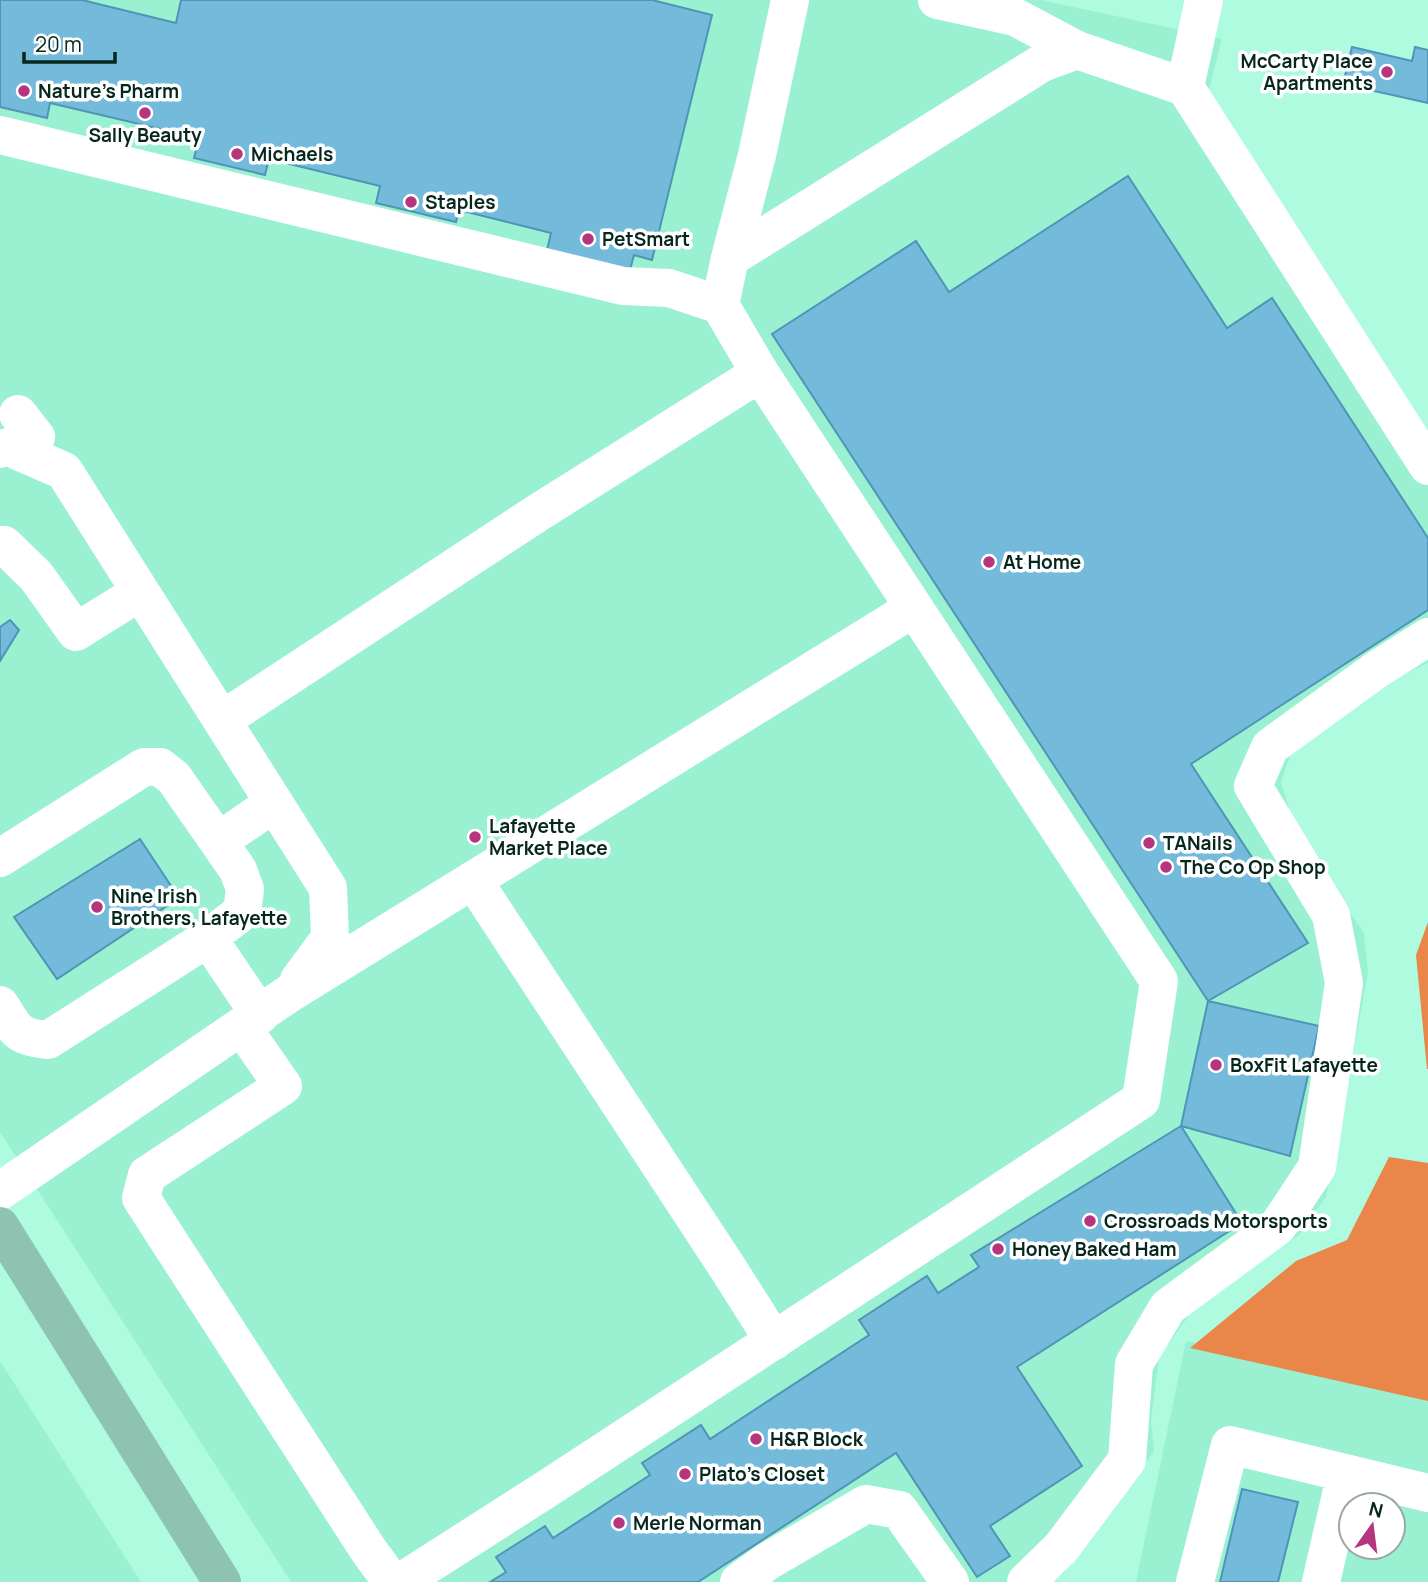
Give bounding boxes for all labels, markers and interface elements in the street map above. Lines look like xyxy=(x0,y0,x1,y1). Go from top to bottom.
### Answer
scale bar xyxy=(24,21,116,65)
text: 20 m xyxy=(35,30,82,58)
place label: McCarty Place Apartments xyxy=(1240,48,1373,96)
marker: McCarty Place Apartments xyxy=(1379,64,1395,80)
place label: Nature's Pharm xyxy=(38,78,179,104)
marker: Nature's Pharm xyxy=(16,83,32,99)
marker: Sally Beauty xyxy=(137,105,153,121)
place label: Sally Beauty xyxy=(88,122,202,148)
place label: Michaels xyxy=(251,141,333,167)
marker: Michaels xyxy=(229,146,245,162)
place label: Staples xyxy=(425,189,495,215)
marker: Staples xyxy=(403,194,419,210)
place label: PetSmart xyxy=(602,226,690,252)
marker: PetSmart xyxy=(580,231,596,247)
place label: At Home xyxy=(1003,549,1081,575)
marker: At Home xyxy=(981,554,997,570)
place label: Lafayette Market Place xyxy=(489,813,608,861)
marker: Lafayette Market Place xyxy=(467,829,483,845)
place label: TANails xyxy=(1163,830,1232,856)
marker: TANails xyxy=(1141,835,1157,851)
place label: The Co Op Shop xyxy=(1180,854,1326,880)
marker: The Co Op Shop xyxy=(1158,859,1174,875)
place label: Nine Irish Brothers, Lafayette xyxy=(111,883,288,931)
marker: Nine Irish Brothers, Lafayette xyxy=(89,899,105,915)
place label: BoxFit Lafayette xyxy=(1230,1052,1378,1078)
marker: BoxFit Lafayette xyxy=(1208,1057,1224,1073)
place label: Crossroads Motorsports xyxy=(1104,1208,1328,1234)
marker: Crossroads Motorsports xyxy=(1082,1213,1098,1229)
place label: Honey Baked Ham xyxy=(1012,1236,1177,1262)
marker: Honey Baked Ham xyxy=(990,1241,1006,1257)
place label: H&R Block xyxy=(770,1426,864,1452)
marker: H&R Block xyxy=(748,1431,764,1447)
place label: Plato's Closet xyxy=(699,1461,825,1487)
marker: Plato's Closet xyxy=(677,1466,693,1482)
north arrow xyxy=(1337,1491,1407,1561)
text: N xyxy=(1366,1495,1386,1524)
place label: Merle Norman xyxy=(633,1510,762,1536)
marker: Merle Norman xyxy=(611,1515,627,1531)

